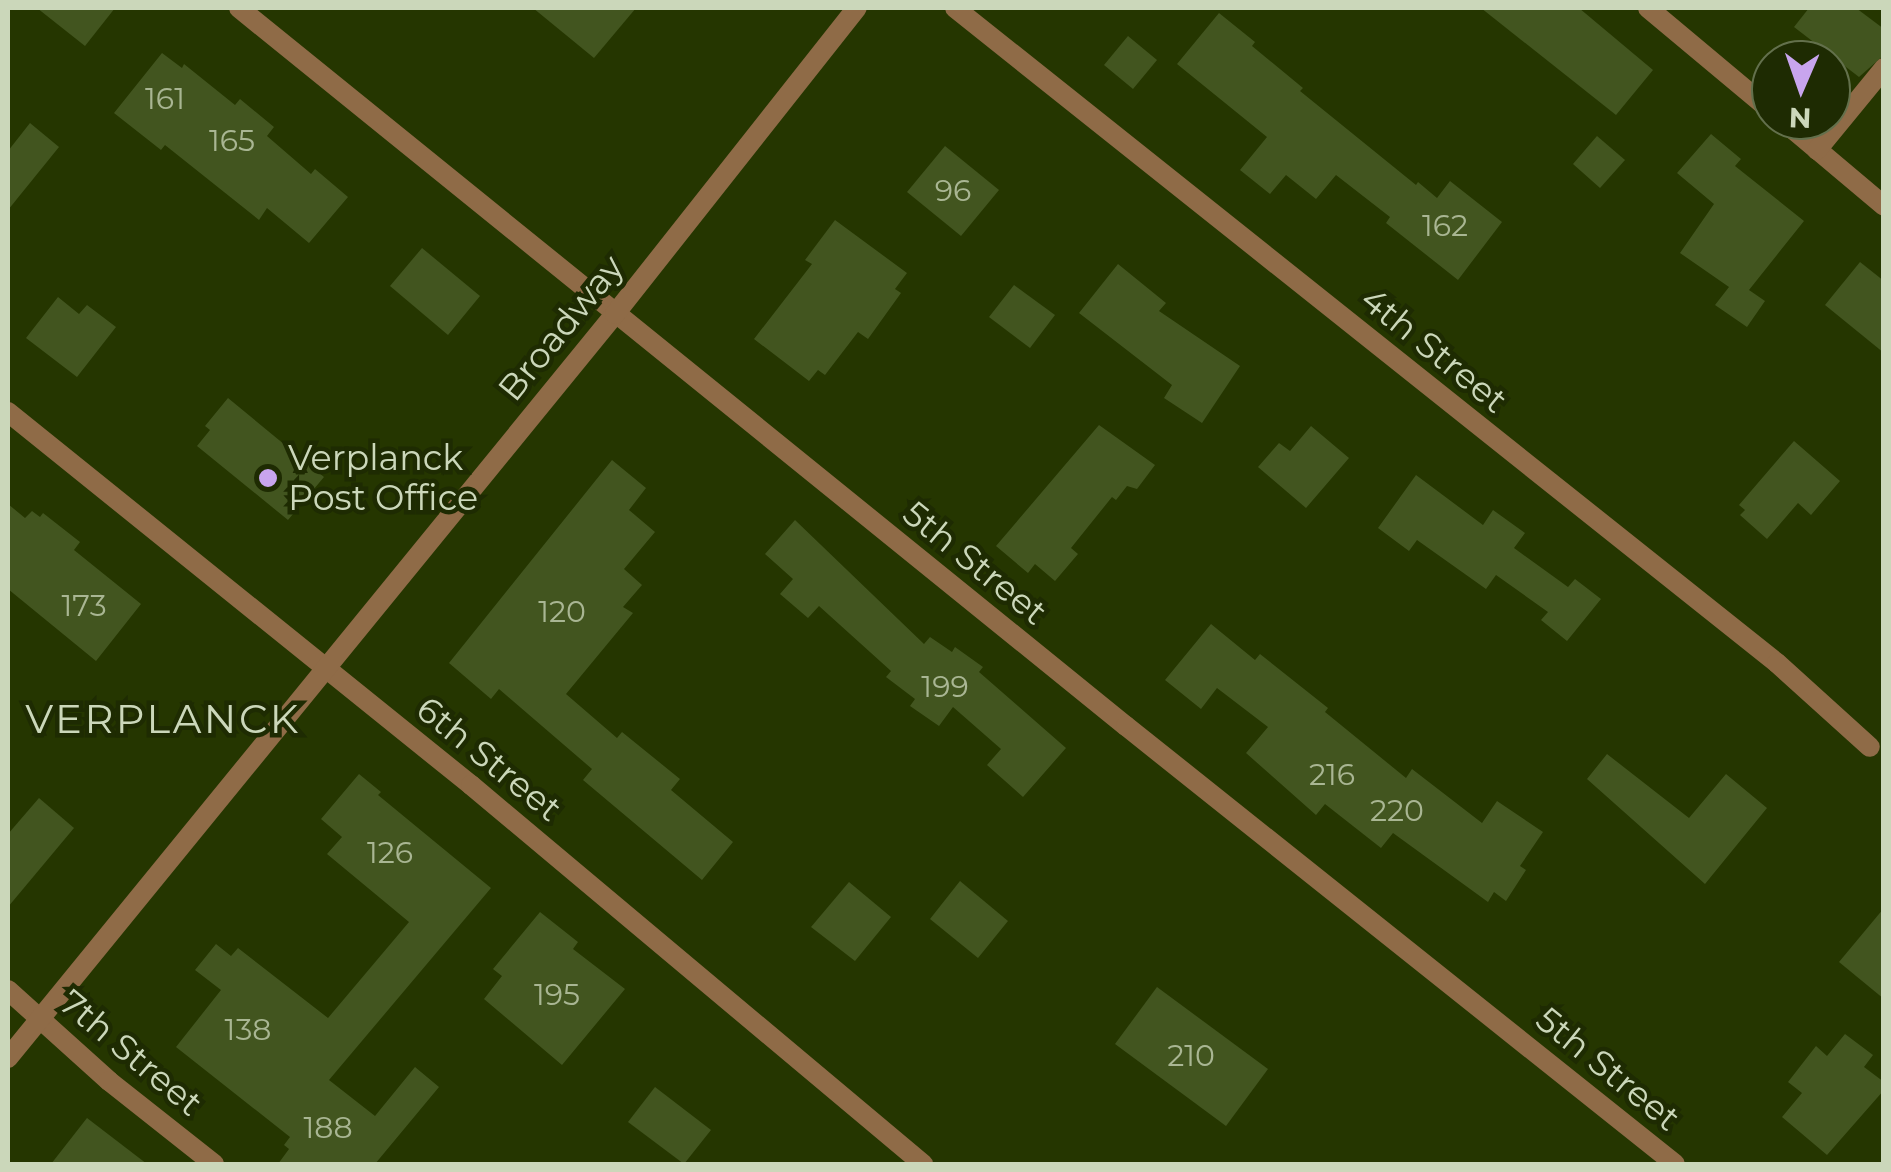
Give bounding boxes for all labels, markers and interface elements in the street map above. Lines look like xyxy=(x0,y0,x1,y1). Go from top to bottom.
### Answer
north arrow xyxy=(1751,40,1851,140)
house number: 161 xyxy=(145,81,185,117)
text: N xyxy=(1788,101,1812,135)
house number: 165 xyxy=(209,123,255,159)
house number: 96 xyxy=(935,173,971,209)
house number: 162 xyxy=(1422,208,1468,244)
street label: Broadway xyxy=(490,247,632,409)
street label: 4th Street xyxy=(1352,278,1516,422)
place label: Verplanck Post Office xyxy=(288,437,478,519)
marker: Verplanck Post Office xyxy=(257,467,279,489)
street label: 5th Street xyxy=(895,492,1055,634)
house number: 173 xyxy=(61,588,107,624)
house number: 120 xyxy=(538,594,586,630)
house number: 199 xyxy=(921,669,969,705)
street label: 6th Street xyxy=(408,688,570,830)
district label: VERPLANCK xyxy=(25,695,301,743)
house number: 216 xyxy=(1309,757,1355,793)
house number: 220 xyxy=(1370,793,1424,829)
house number: 126 xyxy=(367,835,413,871)
house number: 195 xyxy=(534,977,580,1013)
street label: 7th Street xyxy=(51,981,211,1125)
street label: 5th Street xyxy=(1528,998,1688,1140)
house number: 138 xyxy=(225,1012,271,1048)
house number: 210 xyxy=(1167,1038,1215,1074)
house number: 188 xyxy=(303,1110,353,1146)

